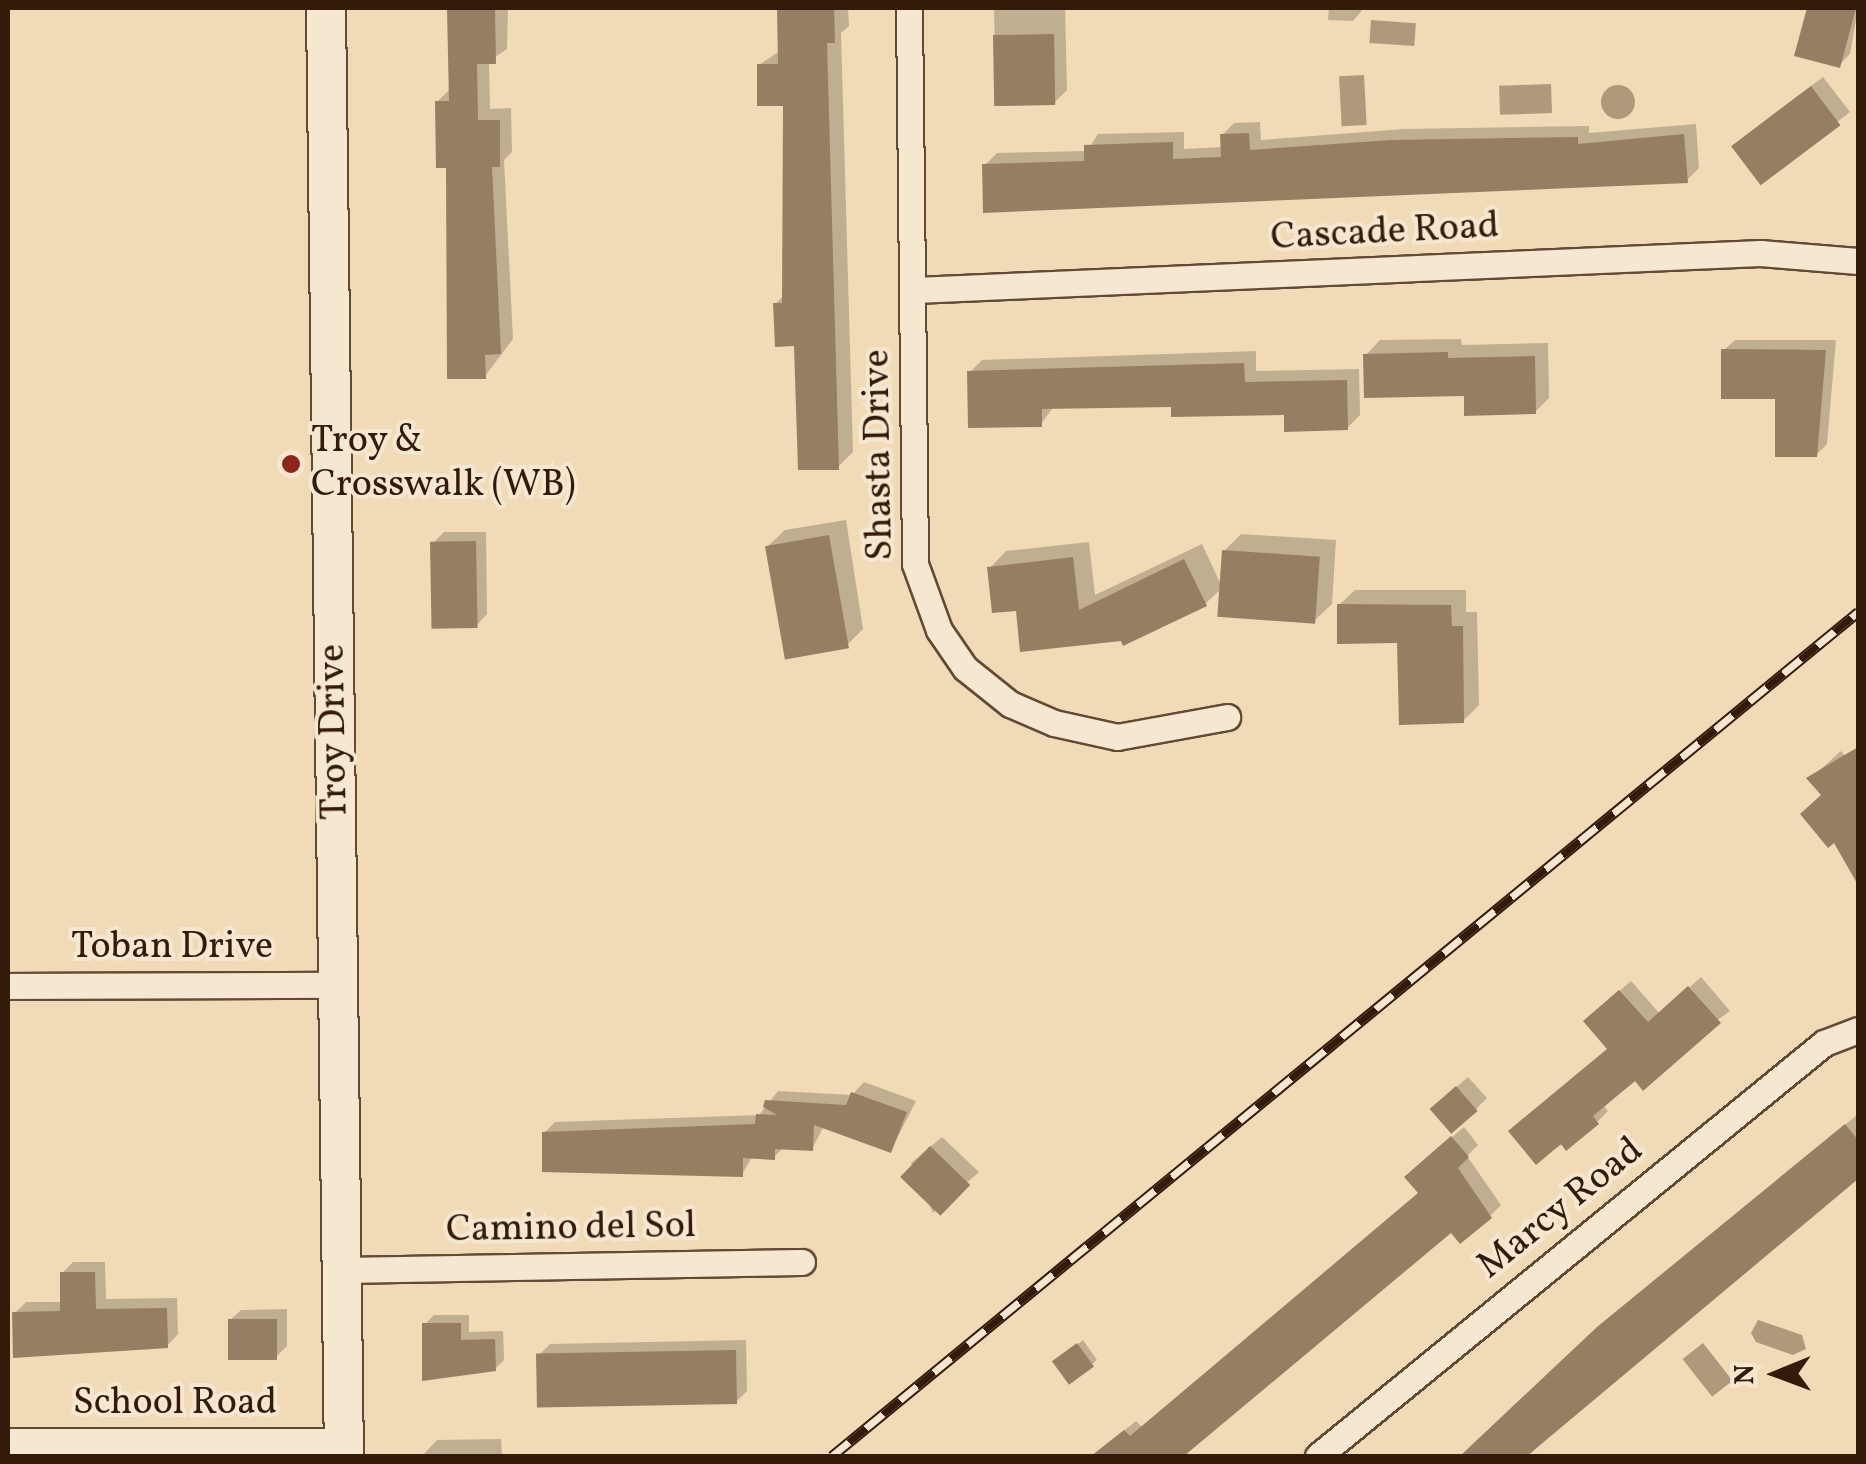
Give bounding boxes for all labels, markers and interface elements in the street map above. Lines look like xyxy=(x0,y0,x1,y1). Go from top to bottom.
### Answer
street label: Cascade Road xyxy=(1270,204,1500,262)
street label: Shasta Drive xyxy=(855,349,905,561)
place label: Troy & Crosswalk (WB) xyxy=(311,419,576,508)
marker: Troy & Crosswalk (WB) xyxy=(280,453,302,475)
street label: Troy Drive xyxy=(311,643,359,821)
street label: Toban Drive xyxy=(71,925,273,971)
street label: Marcy Road xyxy=(1468,1128,1654,1290)
street label: Camino del Sol xyxy=(446,1204,696,1254)
north arrow xyxy=(1726,1324,1826,1424)
text: N xyxy=(1726,1364,1765,1385)
street label: School Road xyxy=(73,1381,277,1427)

